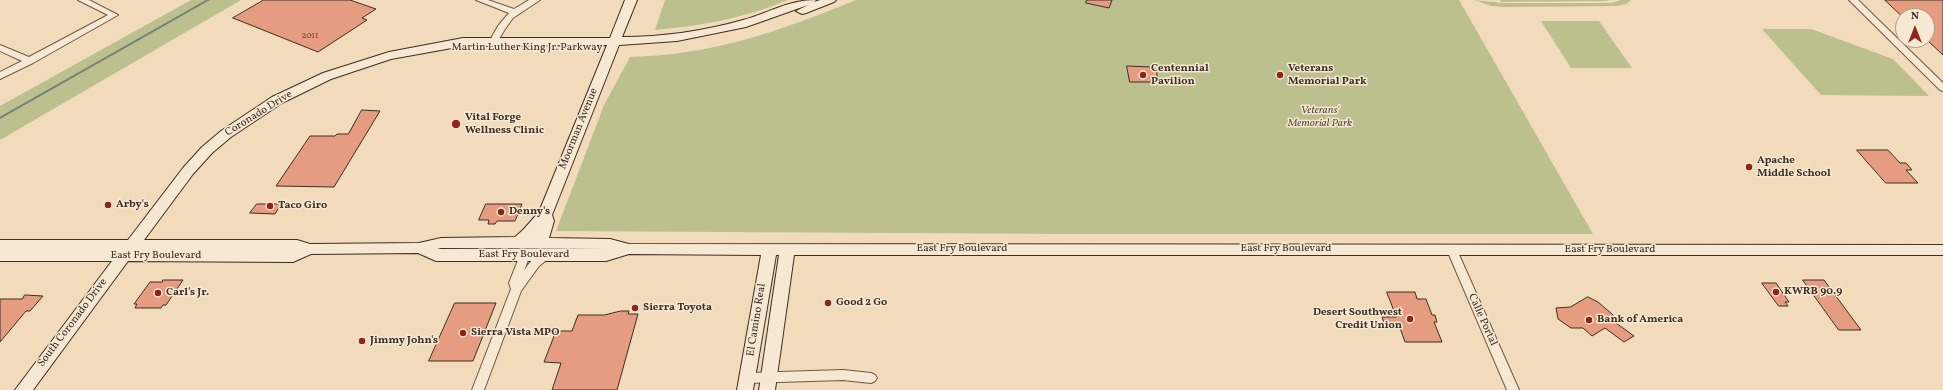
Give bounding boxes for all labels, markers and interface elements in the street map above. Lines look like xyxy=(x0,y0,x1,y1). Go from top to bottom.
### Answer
north arrow xyxy=(1895,8,1935,48)
text: N xyxy=(1911,9,1919,24)
house number: 2011 xyxy=(301,31,319,41)
street label: Martin Luther King Jr. Parkway xyxy=(452,41,602,55)
place label: Centennial Pavilion xyxy=(1151,62,1209,88)
place label: Veterans Memorial Park xyxy=(1288,62,1367,88)
marker: Centennial Pavilion xyxy=(1138,70,1148,80)
marker: Veterans Memorial Park xyxy=(1275,70,1285,80)
street label: Moorman Avenue xyxy=(557,87,601,171)
street label: Coronado Drive xyxy=(223,88,295,140)
park label: Veterans' Memorial Park xyxy=(1288,104,1352,130)
place label: Vital Forge Wellness Clinic xyxy=(465,111,544,137)
marker: Vital Forge Wellness Clinic xyxy=(450,118,462,130)
place label: Apache Middle School xyxy=(1757,154,1831,180)
marker: Apache Middle School xyxy=(1744,162,1754,172)
place label: Arby's xyxy=(116,198,149,212)
place label: Taco Giro xyxy=(278,199,327,213)
marker: Arby's xyxy=(103,200,113,210)
marker: Taco Giro xyxy=(265,201,275,211)
place label: Denny's xyxy=(509,205,550,219)
marker: Denny's xyxy=(496,207,506,217)
street label: East Fry Boulevard xyxy=(917,242,1007,256)
street label: East Fry Boulevard xyxy=(1241,242,1331,256)
street label: East Fry Boulevard xyxy=(1565,243,1655,257)
street label: East Fry Boulevard xyxy=(479,248,569,262)
street label: East Fry Boulevard xyxy=(111,249,201,263)
street label: South Coronado Drive xyxy=(35,276,111,370)
street label: El Camino Real xyxy=(745,283,769,357)
place label: KWRB 90.9 xyxy=(1784,285,1842,299)
place label: Carl's Jr. xyxy=(166,286,209,300)
marker: KWRB 90.9 xyxy=(1771,287,1781,297)
marker: Carl's Jr. xyxy=(153,288,163,298)
street label: Calle Portal xyxy=(1465,292,1499,348)
place label: Good 2 Go xyxy=(836,296,887,310)
marker: Good 2 Go xyxy=(823,298,833,308)
place label: Sierra Toyota xyxy=(643,301,712,315)
marker: Sierra Toyota xyxy=(630,303,640,313)
place label: Desert Southwest Credit Union xyxy=(1313,306,1402,332)
place label: Bank of America xyxy=(1597,313,1683,327)
marker: Desert Southwest Credit Union xyxy=(1405,314,1415,324)
marker: Bank of America xyxy=(1584,315,1594,325)
place label: Sierra Vista MPO xyxy=(471,326,559,340)
marker: Sierra Vista MPO xyxy=(458,328,468,338)
place label: Jimmy John's xyxy=(370,334,438,348)
marker: Jimmy John's xyxy=(357,336,367,346)

